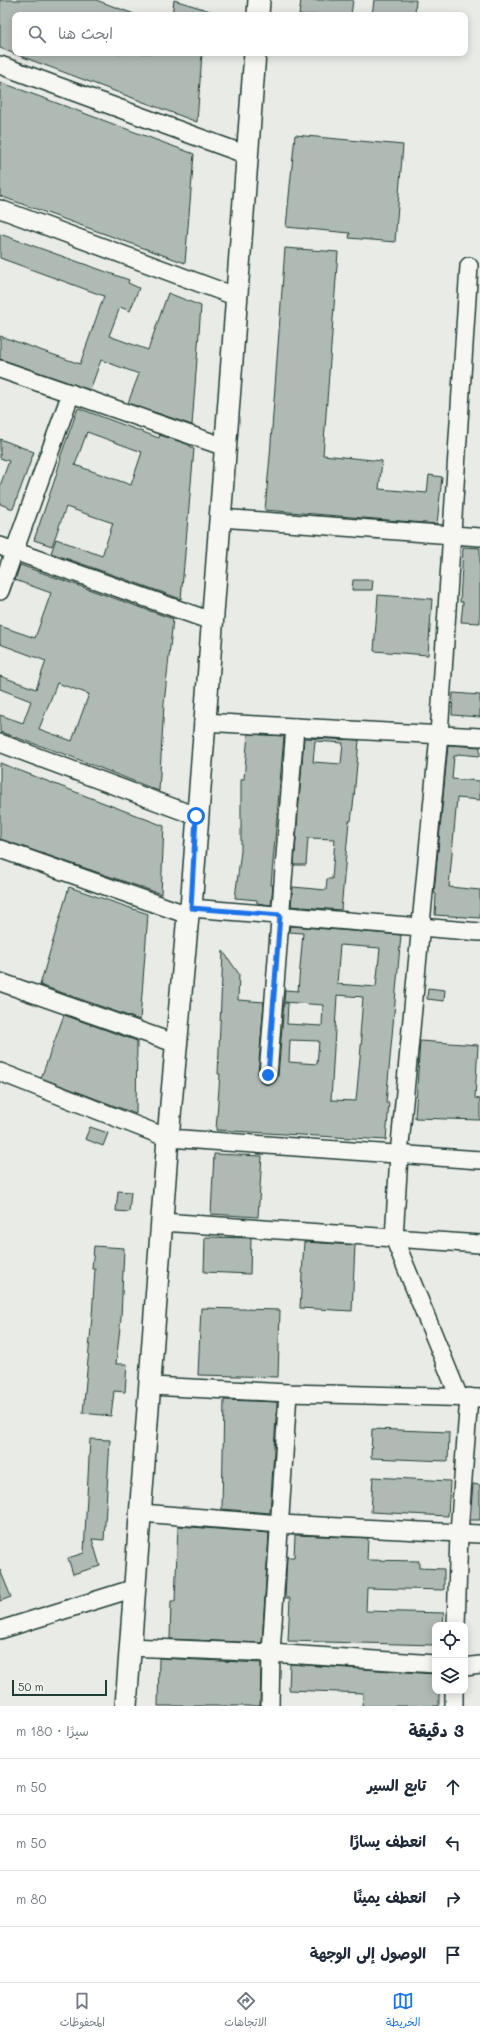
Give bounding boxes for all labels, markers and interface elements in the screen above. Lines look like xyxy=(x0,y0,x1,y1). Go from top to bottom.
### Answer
search box xyxy=(12,12,468,56)
icon: search xyxy=(26,23,48,45)
text: ابحث هنا xyxy=(58,23,113,43)
route start xyxy=(187,807,205,825)
route end xyxy=(259,1066,277,1084)
map controls xyxy=(432,1622,468,1694)
button: locate xyxy=(432,1622,468,1658)
button: layers xyxy=(432,1658,468,1694)
scale bar xyxy=(12,1678,107,1697)
text: 50 m xyxy=(18,1679,44,1694)
text: 3 دقيقة xyxy=(408,1719,464,1741)
text: سيرًا · 180 m xyxy=(16,1722,89,1739)
text: تابع السير xyxy=(367,1775,426,1795)
icon: ahead xyxy=(442,1776,464,1798)
text: 50 m xyxy=(16,1778,46,1795)
text: انعطف يسارًا xyxy=(350,1831,426,1851)
icon: left xyxy=(442,1832,464,1854)
text: 50 m xyxy=(16,1834,46,1851)
text: انعطف يمينًا xyxy=(354,1887,426,1907)
icon: right xyxy=(442,1888,464,1910)
text: 80 m xyxy=(16,1890,46,1907)
text: الوصول إلى الوجهة xyxy=(310,1943,426,1963)
icon: arrive xyxy=(442,1944,464,1966)
tab: المحفوظات xyxy=(60,1990,105,2032)
tab: الاتجاهات xyxy=(224,1990,267,2032)
tab: الخريطة xyxy=(386,1990,420,2032)

